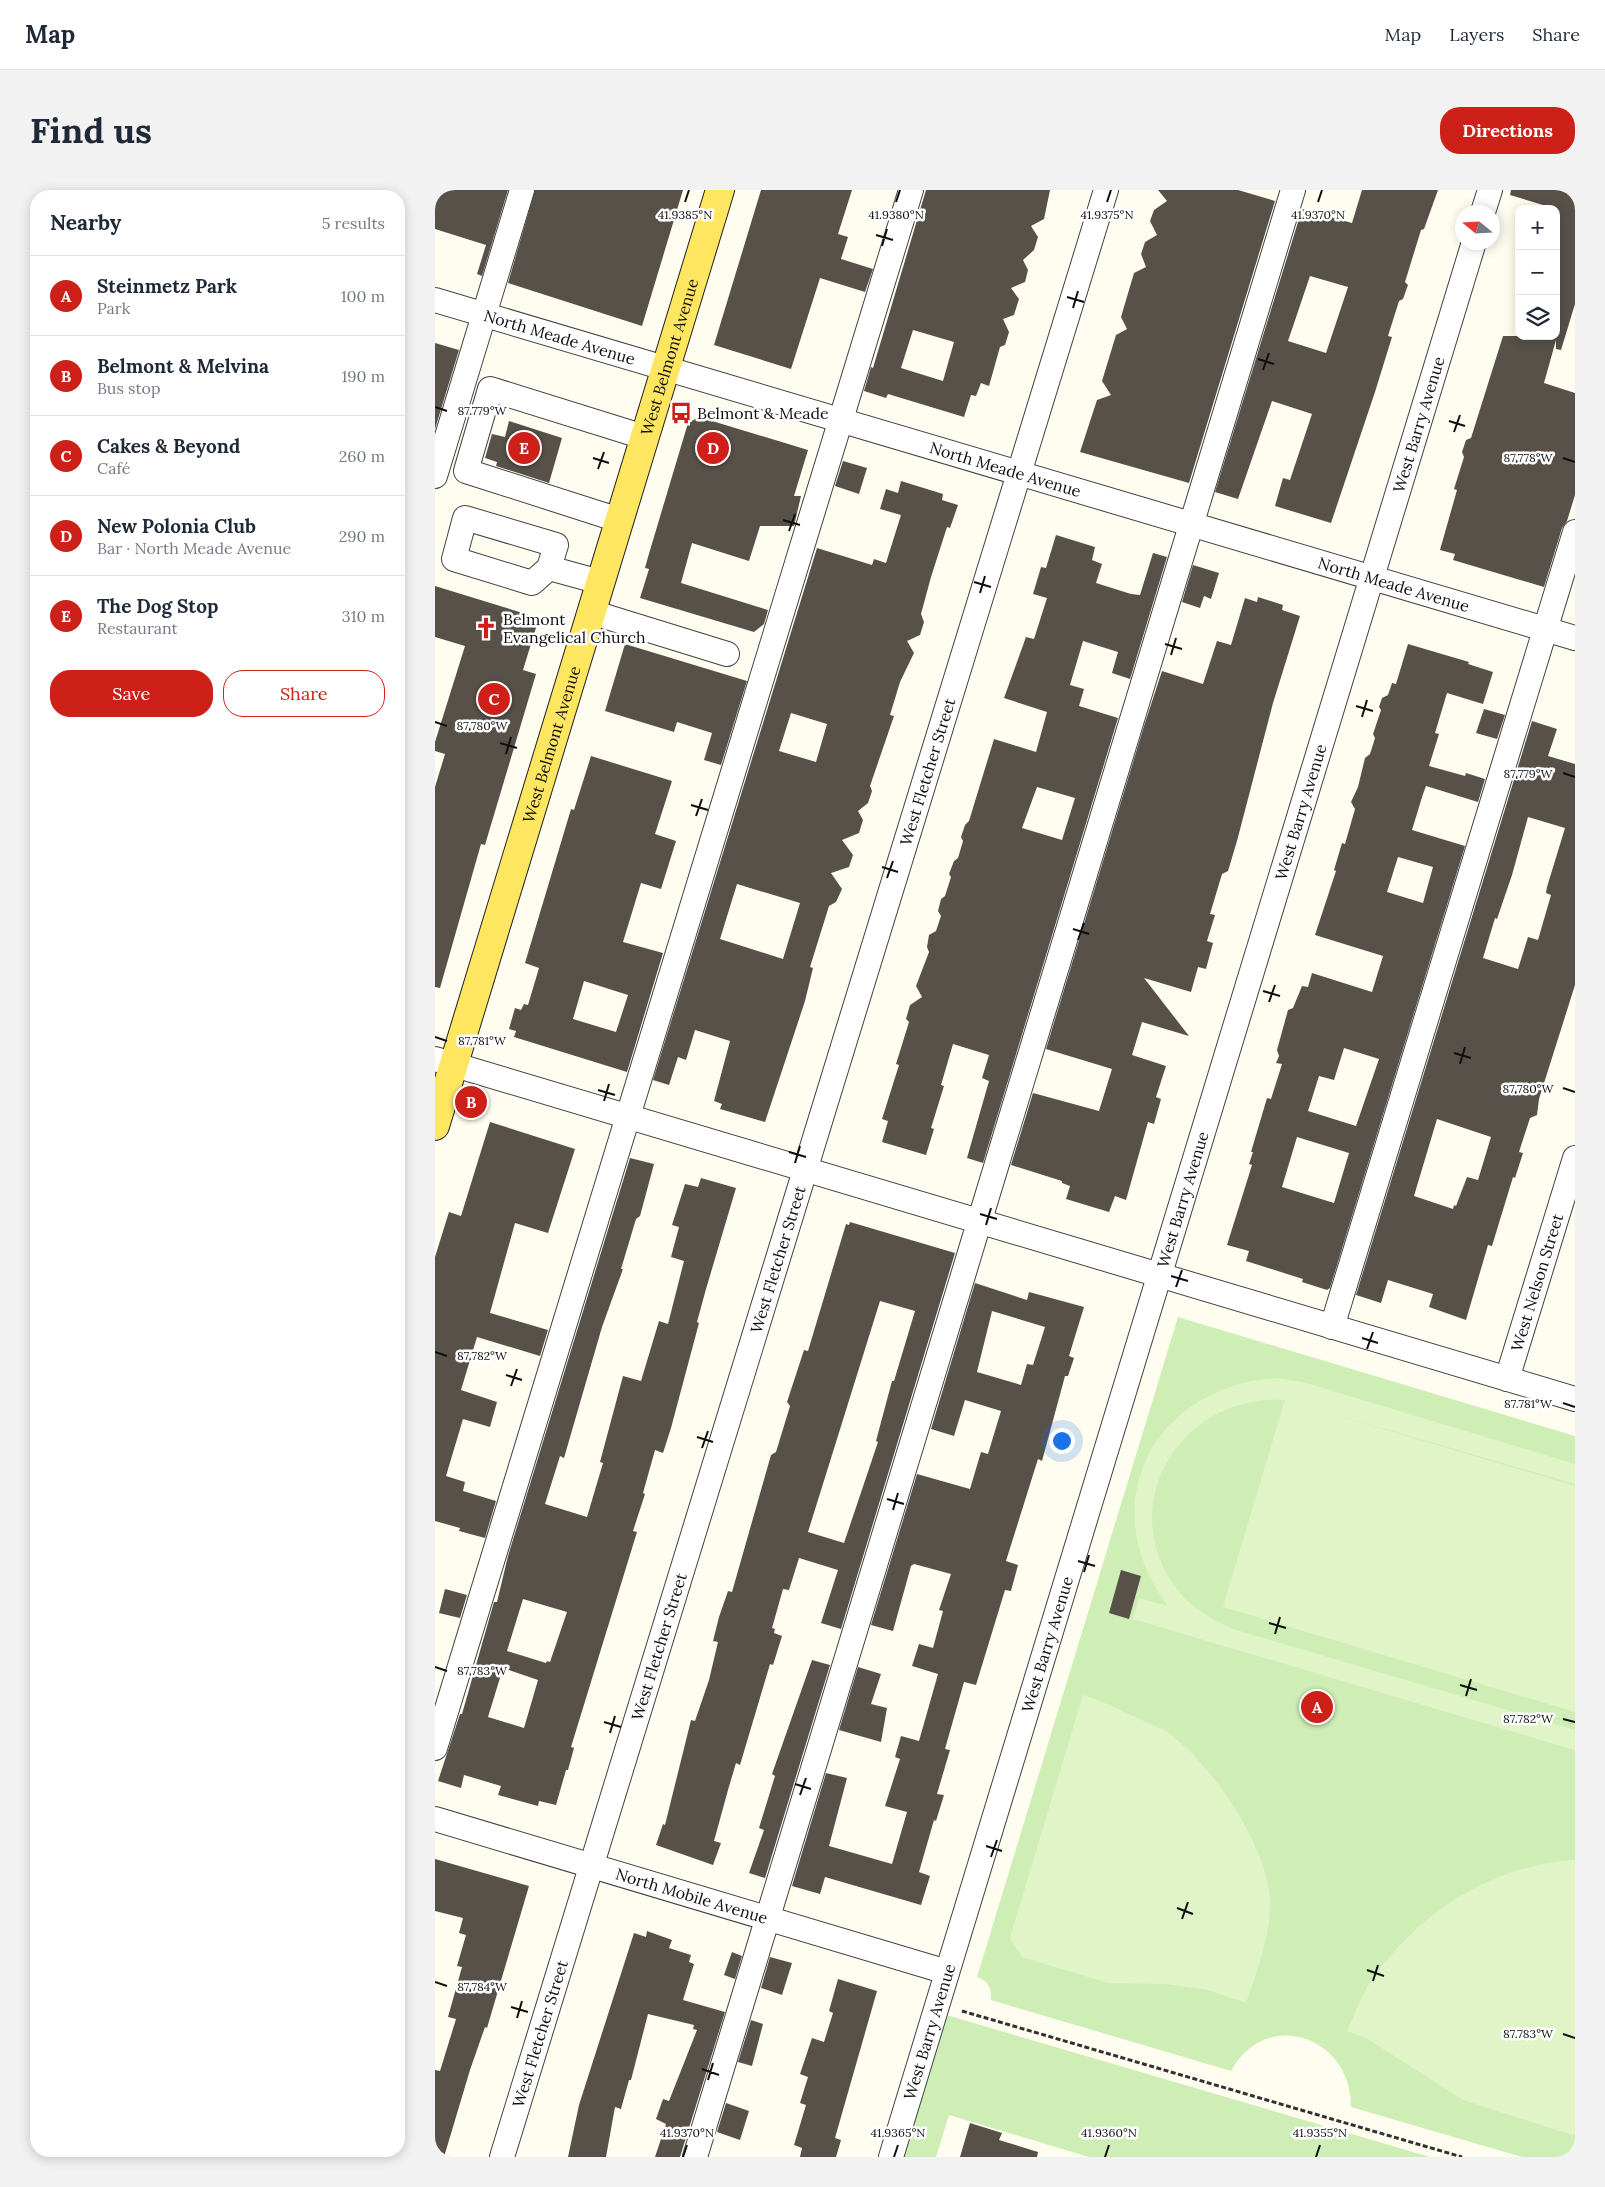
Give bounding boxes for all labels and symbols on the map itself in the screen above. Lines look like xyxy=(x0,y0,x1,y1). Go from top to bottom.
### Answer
north arrow xyxy=(1455,205,1500,250)
text: 41.9385°N xyxy=(658,207,712,222)
text: 41.9380°N xyxy=(868,207,924,222)
text: 41.9375°N xyxy=(1080,207,1134,222)
text: 41.9370°N xyxy=(1291,207,1345,222)
street label: West Belmont Avenue xyxy=(636,276,703,438)
street label: North Meade Avenue xyxy=(482,305,638,369)
street label: West Barry Avenue xyxy=(1388,354,1449,495)
bus stop icon: Belmont & Meade xyxy=(668,400,694,426)
text: 87.779°W xyxy=(457,403,508,418)
place label: Belmont & Meade xyxy=(697,403,829,423)
pin: E xyxy=(508,429,540,467)
pin: D xyxy=(697,429,729,467)
street label: North Meade Avenue xyxy=(927,437,1084,501)
text: 87.778°W xyxy=(1504,450,1554,465)
street label: North Meade Avenue xyxy=(1316,552,1472,616)
place label: Belmont Evangelical Church xyxy=(503,609,646,647)
church icon: Belmont Evangelical Church xyxy=(473,615,499,641)
street label: West Belmont Avenue xyxy=(518,663,585,825)
pin: C xyxy=(478,680,510,718)
street label: West Fletcher Street xyxy=(895,695,960,848)
text: 87.780°W xyxy=(457,718,508,733)
street label: West Barry Avenue xyxy=(1270,741,1331,882)
text: 87.779°W xyxy=(1503,766,1554,781)
text: 87.781°W xyxy=(458,1033,507,1048)
text: 87.780°W xyxy=(1503,1081,1554,1096)
pin: B xyxy=(455,1083,487,1121)
street label: West Barry Avenue xyxy=(1152,1129,1213,1270)
street label: West Fletcher Street xyxy=(746,1182,810,1335)
street label: West Nelson Street xyxy=(1506,1210,1568,1354)
text: 87.782°W xyxy=(457,1348,508,1363)
text: 87.781°W xyxy=(1504,1396,1553,1411)
your location xyxy=(1049,1428,1075,1454)
street label: West Fletcher Street xyxy=(627,1570,691,1723)
street label: West Barry Avenue xyxy=(1017,1573,1077,1715)
text: 87.783°W xyxy=(457,1663,508,1678)
pin: A xyxy=(1301,1688,1333,1726)
text: 87.782°W xyxy=(1503,1711,1554,1726)
street label: North Mobile Avenue xyxy=(613,1864,771,1928)
street label: West Fletcher Street xyxy=(508,1957,572,2110)
street label: West Barry Avenue xyxy=(899,1961,959,2102)
text: 87.784°W xyxy=(457,1979,508,1994)
text: 87.783°W xyxy=(1503,2026,1554,2041)
text: 41.9370°N xyxy=(660,2125,714,2140)
text: 41.9365°N xyxy=(871,2125,925,2140)
text: 41.9360°N xyxy=(1081,2125,1137,2140)
text: 41.9355°N xyxy=(1293,2125,1347,2140)

